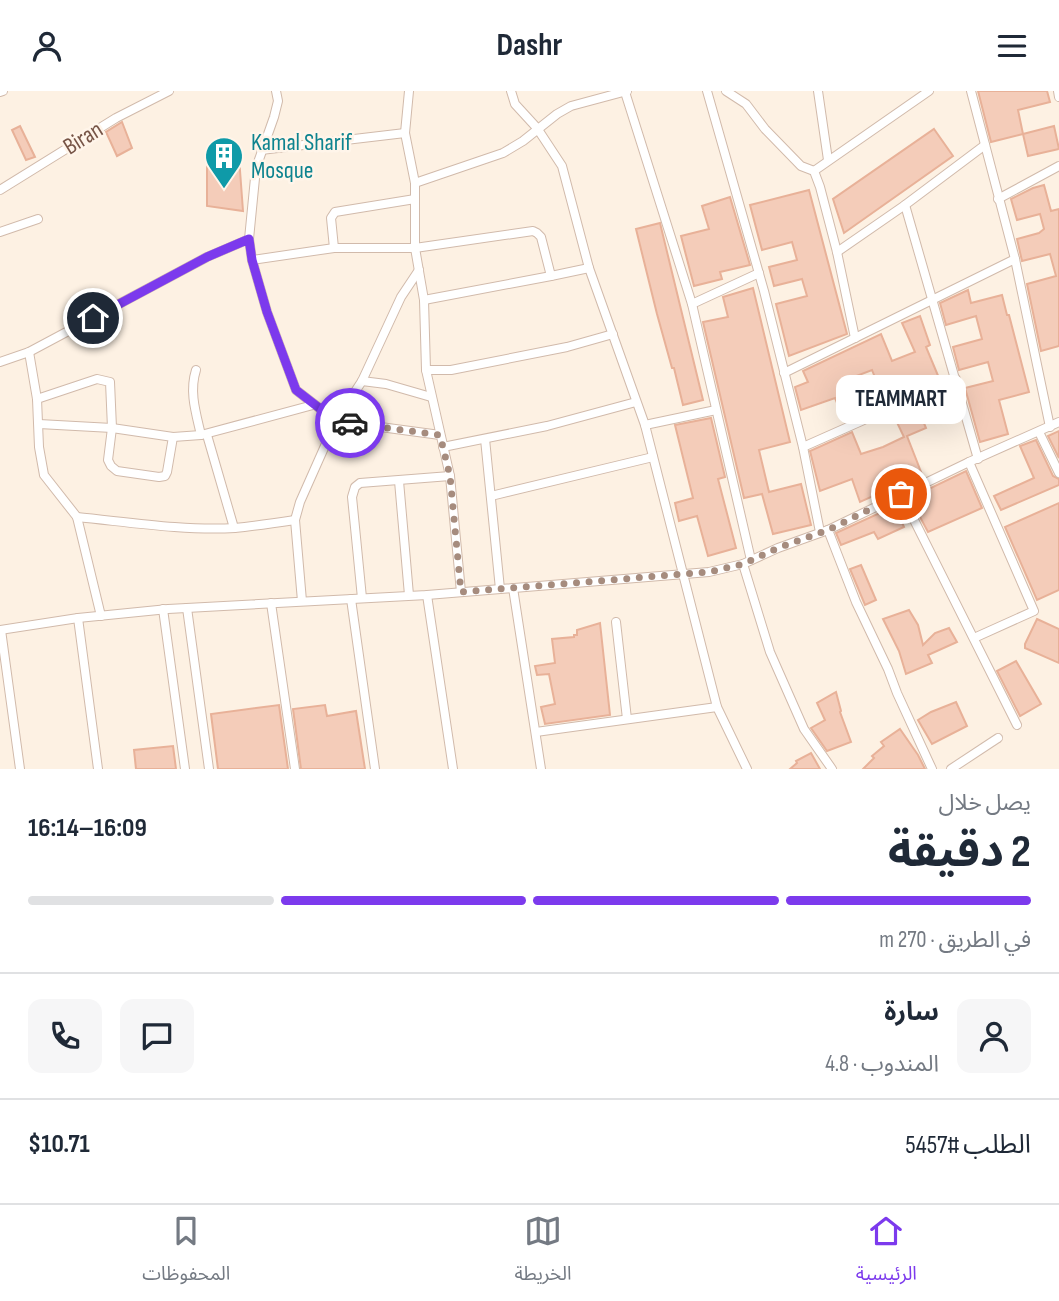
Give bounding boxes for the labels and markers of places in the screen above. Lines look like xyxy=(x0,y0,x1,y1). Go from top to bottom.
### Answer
place label: Kamal Sharif Mosque xyxy=(251,128,353,185)
building icon: Kamal Sharif Mosque xyxy=(203,135,245,190)
pin xyxy=(63,288,123,348)
callout: TEAMMART xyxy=(836,375,966,424)
pin xyxy=(871,464,931,524)

